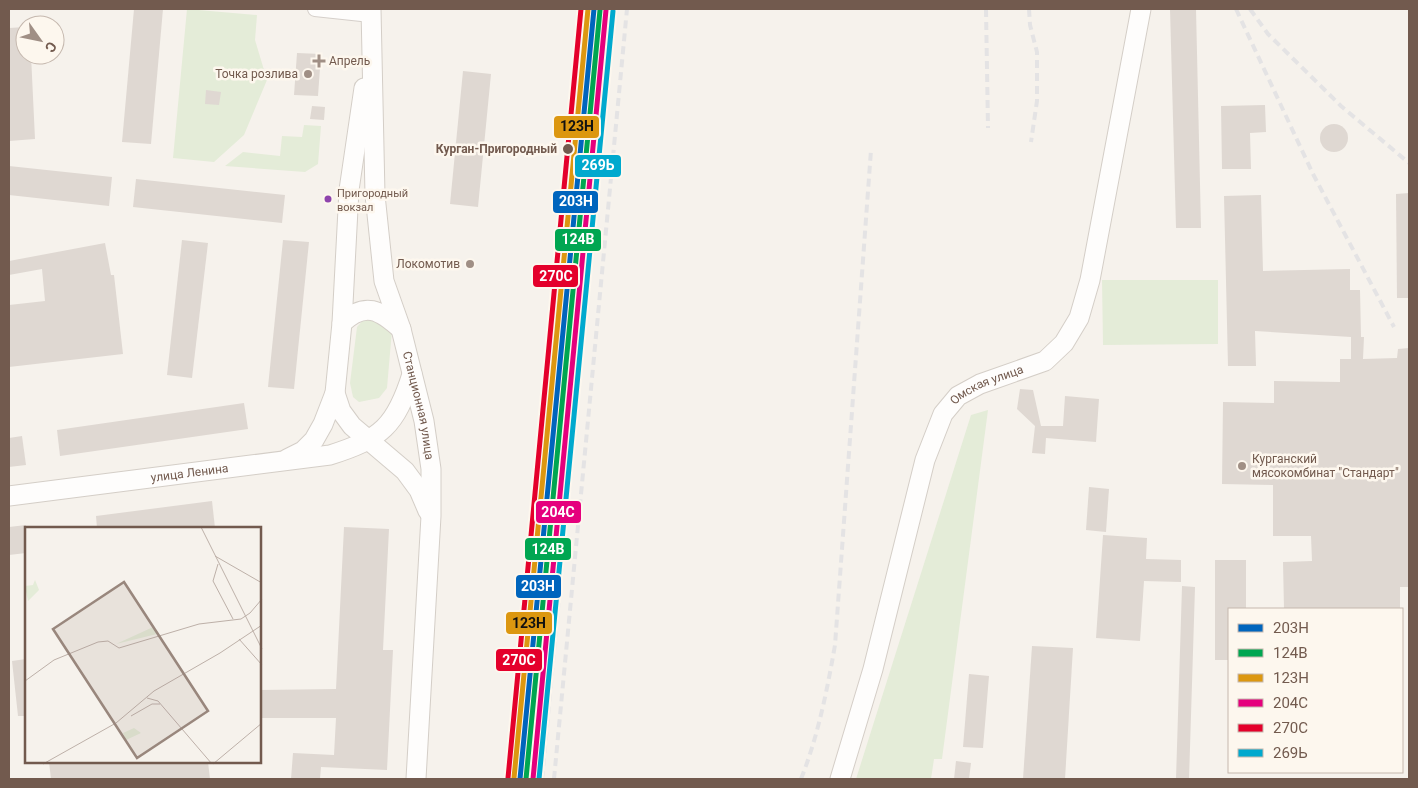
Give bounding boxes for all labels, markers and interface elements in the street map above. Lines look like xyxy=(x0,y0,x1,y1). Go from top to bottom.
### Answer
north arrow xyxy=(15,15,65,65)
text: С xyxy=(42,39,60,55)
place label: Апрель xyxy=(329,54,370,68)
marker: Апрель xyxy=(313,55,325,67)
place label: Точка розлива xyxy=(215,67,298,81)
marker: Точка розлива xyxy=(302,68,314,80)
line badge: 123Н xyxy=(553,115,600,139)
text: 123Н xyxy=(560,118,594,134)
place label: Курган-Пригородный xyxy=(436,142,557,156)
marker: Курган-Пригородный xyxy=(561,142,575,156)
line badge: 269Ь xyxy=(574,154,622,178)
text: 269Ь xyxy=(582,157,615,173)
place label: Пригородный вокзал xyxy=(337,187,408,214)
line badge: 203Н xyxy=(552,190,599,214)
text: 203Н xyxy=(559,193,593,209)
marker: Пригородный вокзал xyxy=(323,194,333,204)
line badge: 124В xyxy=(554,228,602,252)
text: 124В xyxy=(561,231,595,247)
place label: Локомотив xyxy=(396,257,460,271)
marker: Локомотив xyxy=(464,258,476,270)
line badge: 270С xyxy=(532,264,579,288)
text: 270С xyxy=(539,268,573,284)
street label: Станционная улица xyxy=(400,350,437,461)
street label: Омская улица xyxy=(947,362,1025,407)
place label: Курганский мясокомбинат "Стандарт" xyxy=(1252,452,1399,480)
marker: Курганский мясокомбинат "Стандарт" xyxy=(1236,460,1248,472)
street label: улица Ленина xyxy=(150,461,229,485)
line badge: 204С xyxy=(535,500,582,524)
text: 204С xyxy=(541,504,575,520)
inset map xyxy=(25,527,261,763)
line badge: 124В xyxy=(524,537,572,561)
text: 124В xyxy=(531,541,565,557)
line badge: 203Н xyxy=(515,574,562,599)
text: 203Н xyxy=(521,578,555,594)
legend xyxy=(1228,608,1403,773)
line badge: 123Н xyxy=(505,611,553,635)
text: 123Н xyxy=(512,615,546,631)
text: 203Н xyxy=(1273,619,1309,637)
text: 124В xyxy=(1273,644,1308,662)
line badge: 270С xyxy=(495,648,543,672)
text: 270С xyxy=(502,652,536,668)
text: 123Н xyxy=(1273,669,1309,687)
text: 204С xyxy=(1273,694,1308,712)
text: 270С xyxy=(1273,719,1308,737)
text: 269Ь xyxy=(1273,744,1308,762)

